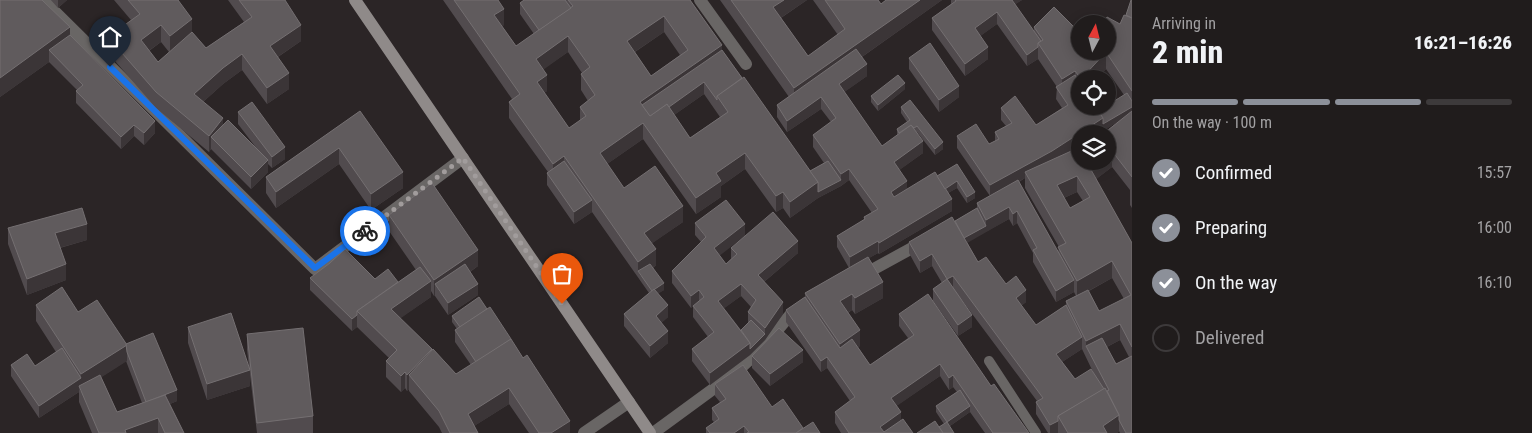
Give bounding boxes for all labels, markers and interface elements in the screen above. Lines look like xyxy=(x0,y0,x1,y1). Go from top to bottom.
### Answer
text: Arriving in xyxy=(1152,14,1216,33)
north arrow xyxy=(1071,15,1116,60)
map controls xyxy=(1071,15,1116,170)
pin xyxy=(89,16,131,67)
icon: home xyxy=(96,23,124,51)
text: 16:21–16:26 xyxy=(1414,31,1512,54)
text: 2 min xyxy=(1152,33,1223,71)
button: locate xyxy=(1071,70,1116,115)
text: On the way · 100 m xyxy=(1152,113,1272,132)
button: layers xyxy=(1071,125,1116,170)
icon: check xyxy=(1152,159,1180,187)
text: Confirmed xyxy=(1195,161,1272,184)
text: 15:57 xyxy=(1477,163,1512,182)
courier xyxy=(340,206,390,256)
icon: check xyxy=(1152,214,1180,242)
text: Preparing xyxy=(1195,216,1267,239)
icon: bike xyxy=(351,217,379,245)
text: 16:00 xyxy=(1477,218,1512,237)
pin xyxy=(541,253,583,304)
icon: bag xyxy=(548,260,576,288)
icon: check xyxy=(1152,269,1180,297)
text: On the way xyxy=(1195,271,1277,294)
text: 16:10 xyxy=(1477,273,1512,292)
text: Delivered xyxy=(1195,326,1264,349)

